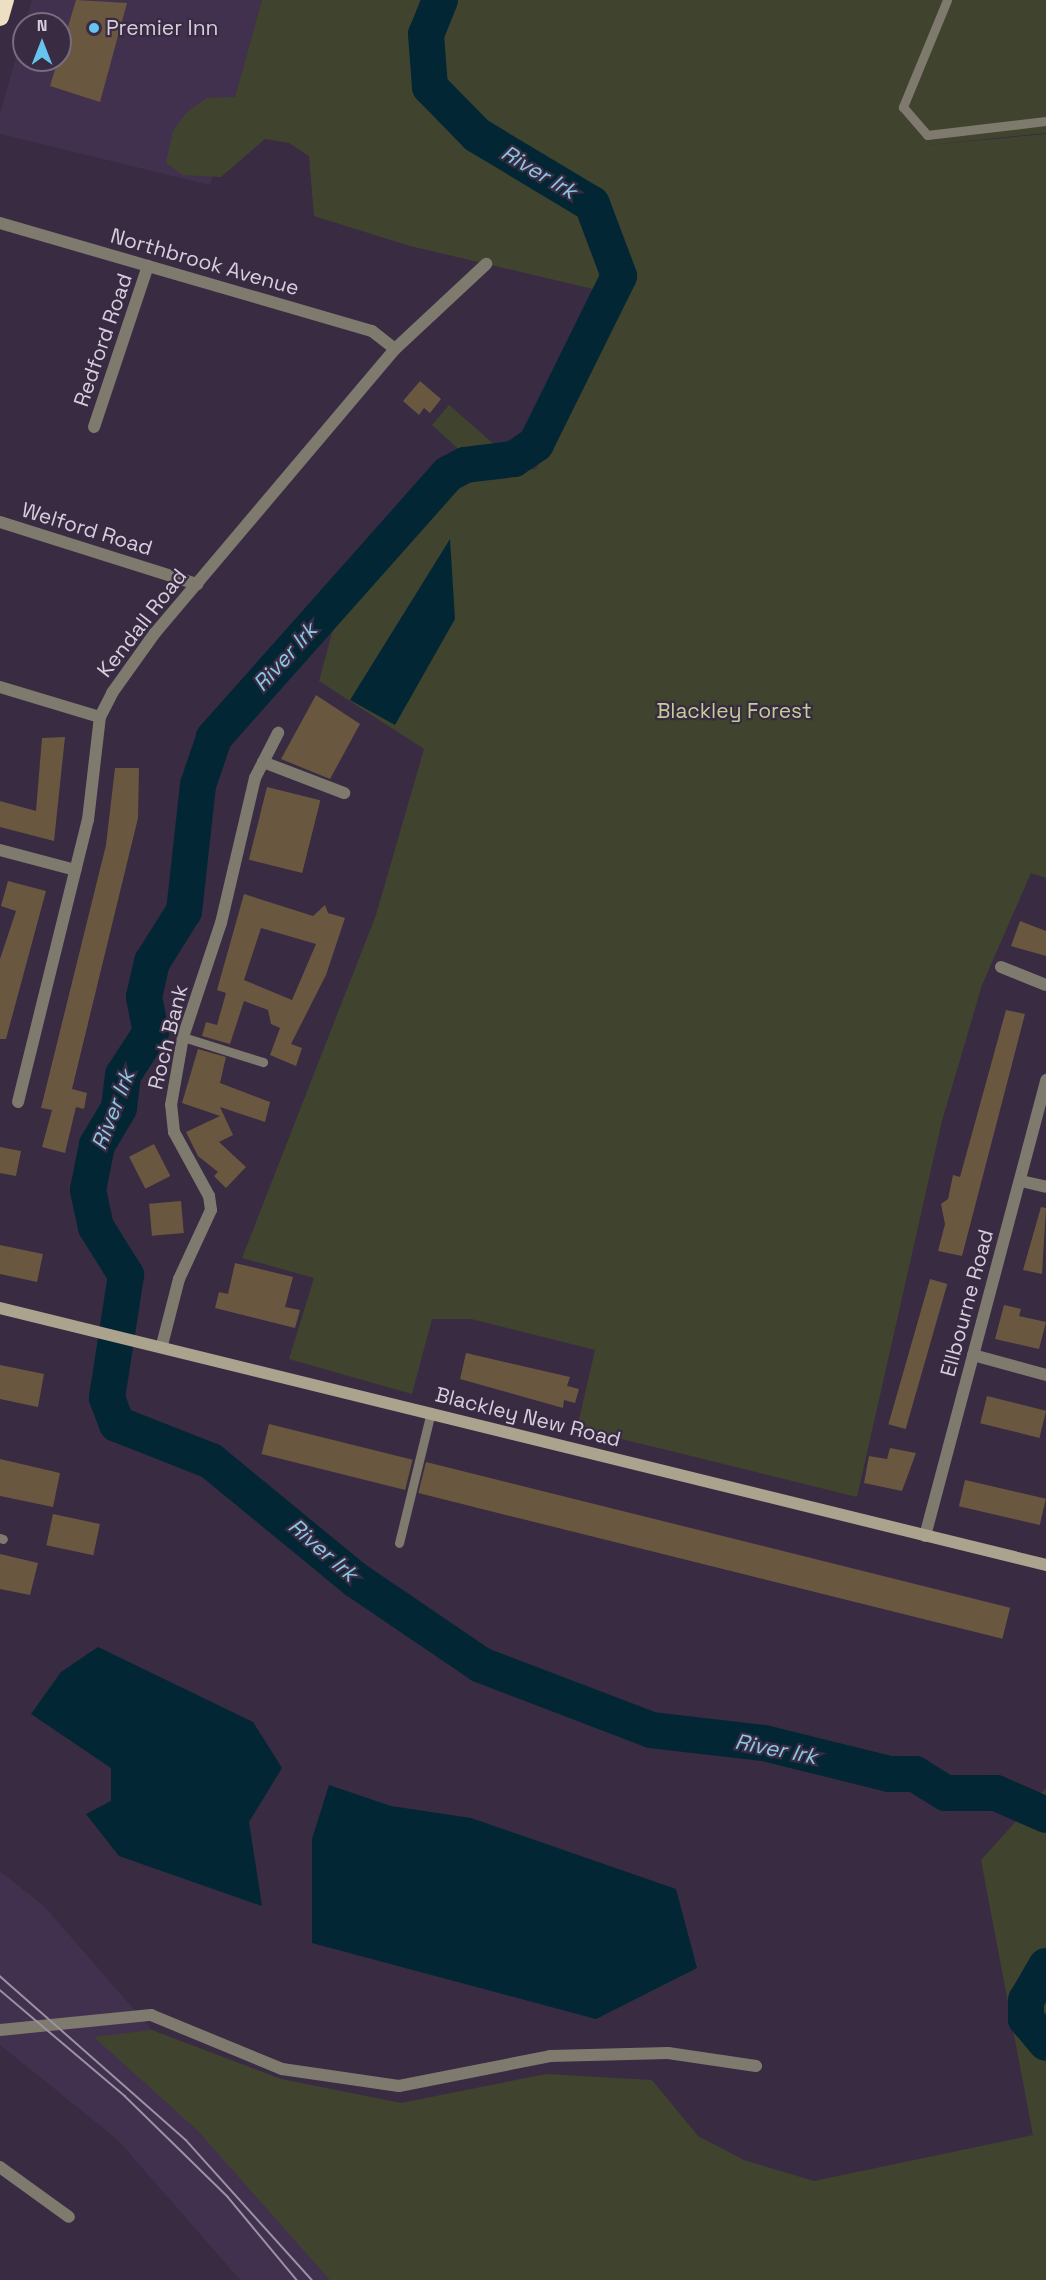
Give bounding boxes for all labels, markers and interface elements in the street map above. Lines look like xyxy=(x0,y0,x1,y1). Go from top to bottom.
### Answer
north arrow xyxy=(12,12,72,72)
text: N xyxy=(37,15,47,36)
place label: Premier Inn xyxy=(106,15,218,41)
marker: Premier Inn xyxy=(87,21,101,35)
water label: River Irk xyxy=(497,139,581,205)
street label: Northbrook Avenue xyxy=(108,223,302,301)
street label: Redford Road xyxy=(68,270,138,410)
street label: Welford Road xyxy=(19,497,155,561)
street label: Kendall Road xyxy=(92,564,192,682)
water label: River Irk xyxy=(247,617,323,697)
park label: Blackley Forest xyxy=(656,698,812,724)
street label: Roch Bank xyxy=(143,982,193,1092)
water label: River Irk xyxy=(86,1066,140,1154)
street label: Ellbourne Road xyxy=(935,1227,999,1379)
street label: Blackley New Road xyxy=(433,1382,623,1452)
water label: River Irk xyxy=(283,1513,363,1587)
water label: River Irk xyxy=(733,1728,819,1770)

